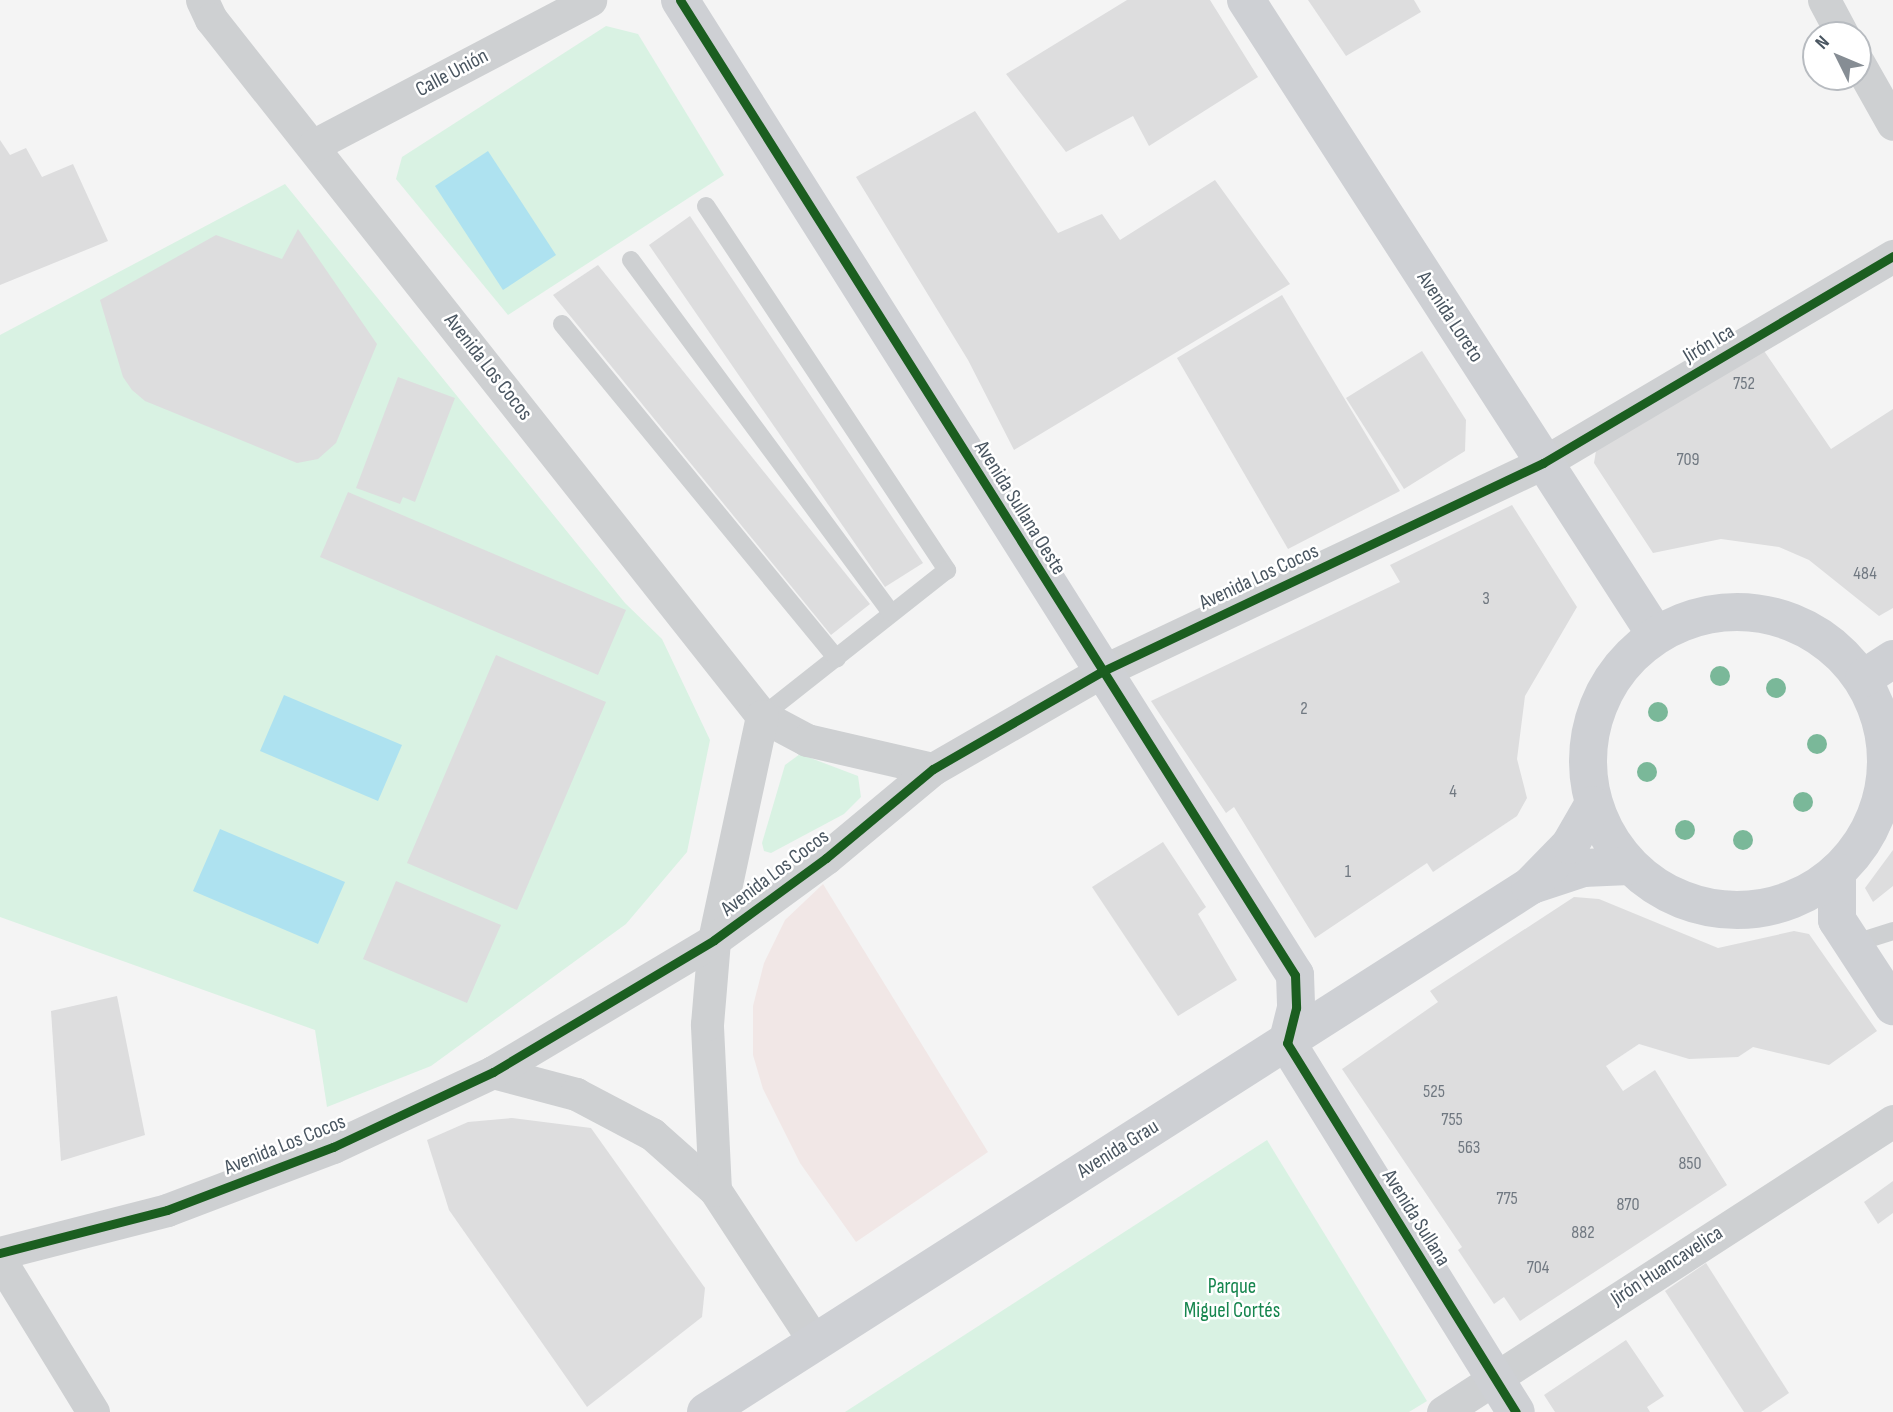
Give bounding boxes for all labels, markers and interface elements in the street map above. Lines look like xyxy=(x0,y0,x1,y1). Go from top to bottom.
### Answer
north arrow xyxy=(1802,21,1872,91)
text: N xyxy=(1811,31,1835,54)
street label: Calle Unión xyxy=(411,43,493,103)
street label: Avenida Loreto xyxy=(1411,267,1489,367)
street label: Avenida Los Cocos xyxy=(438,309,538,425)
street label: Jirón Ica xyxy=(1679,319,1739,369)
house number: 752 xyxy=(1733,373,1755,395)
street label: Avenida Sullana Oeste xyxy=(969,436,1071,580)
house number: 709 xyxy=(1676,449,1700,471)
street label: Avenida Los Cocos xyxy=(1195,538,1323,616)
house number: 484 xyxy=(1853,563,1877,585)
house number: 3 xyxy=(1482,588,1490,610)
house number: 2 xyxy=(1300,698,1308,720)
house number: 4 xyxy=(1449,781,1457,803)
street label: Avenida Los Cocos xyxy=(716,824,834,922)
house number: 1 xyxy=(1345,861,1351,883)
house number: 525 xyxy=(1423,1081,1445,1103)
street label: Avenida Los Cocos xyxy=(221,1109,349,1181)
house number: 755 xyxy=(1441,1109,1463,1131)
street label: Avenida Grau xyxy=(1073,1114,1163,1184)
house number: 563 xyxy=(1458,1137,1480,1159)
house number: 850 xyxy=(1678,1153,1702,1175)
street label: Avenida Sullana xyxy=(1376,1165,1456,1271)
house number: 775 xyxy=(1496,1188,1518,1210)
house number: 870 xyxy=(1617,1194,1639,1216)
street label: Jirón Huancavelica xyxy=(1606,1220,1728,1312)
house number: 882 xyxy=(1571,1222,1595,1244)
house number: 704 xyxy=(1527,1257,1549,1279)
park label: Parque Miguel Cortés xyxy=(1184,1274,1280,1324)

